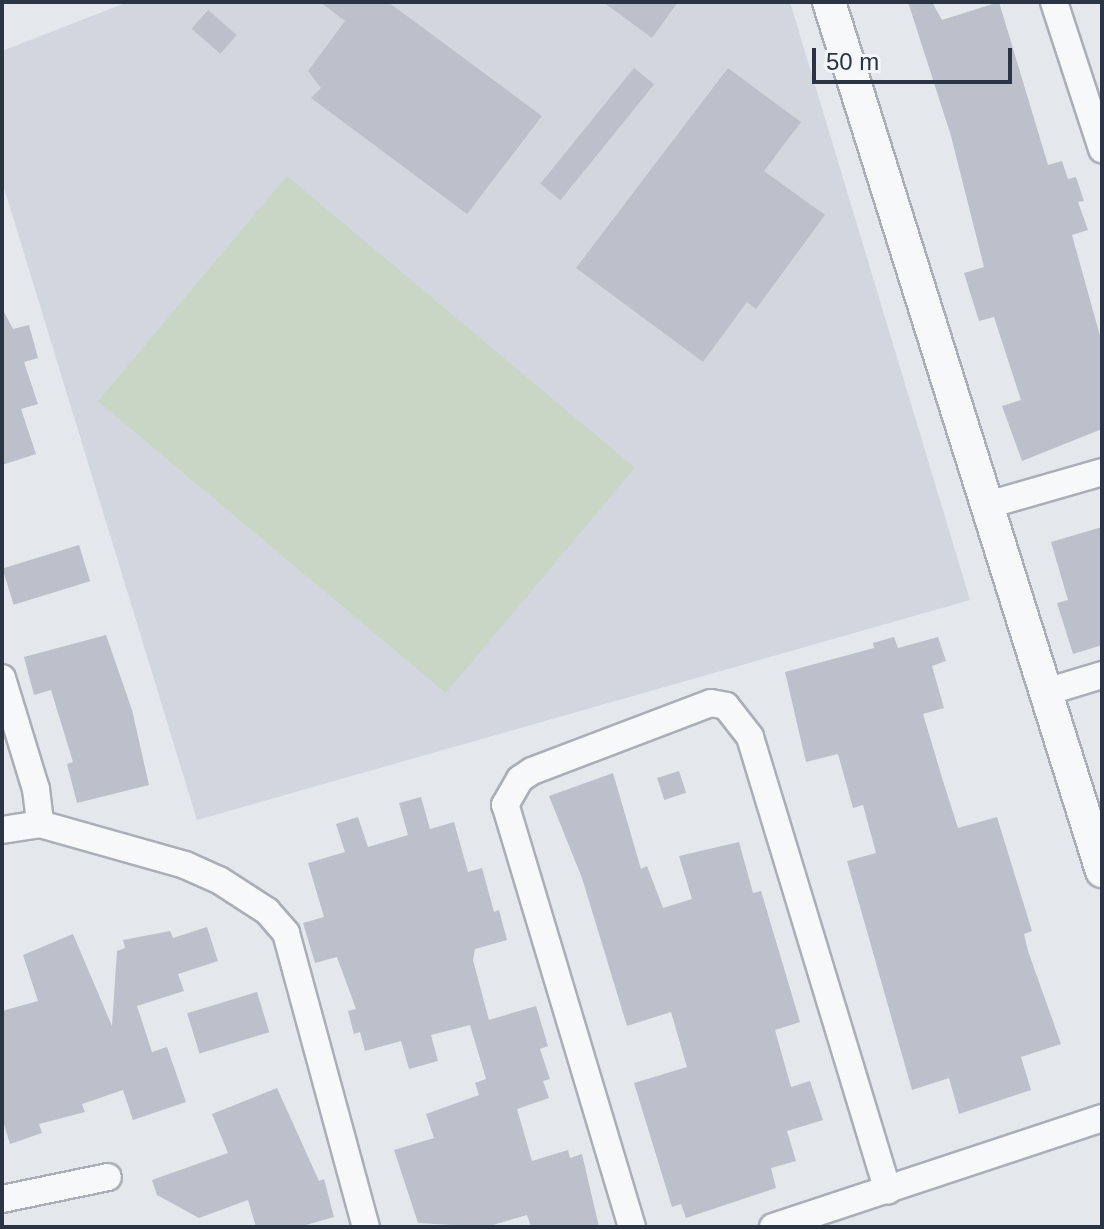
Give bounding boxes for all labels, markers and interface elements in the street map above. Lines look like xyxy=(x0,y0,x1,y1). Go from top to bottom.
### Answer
scale bar xyxy=(816,32,1016,82)
text: 50 m xyxy=(826,48,879,75)

